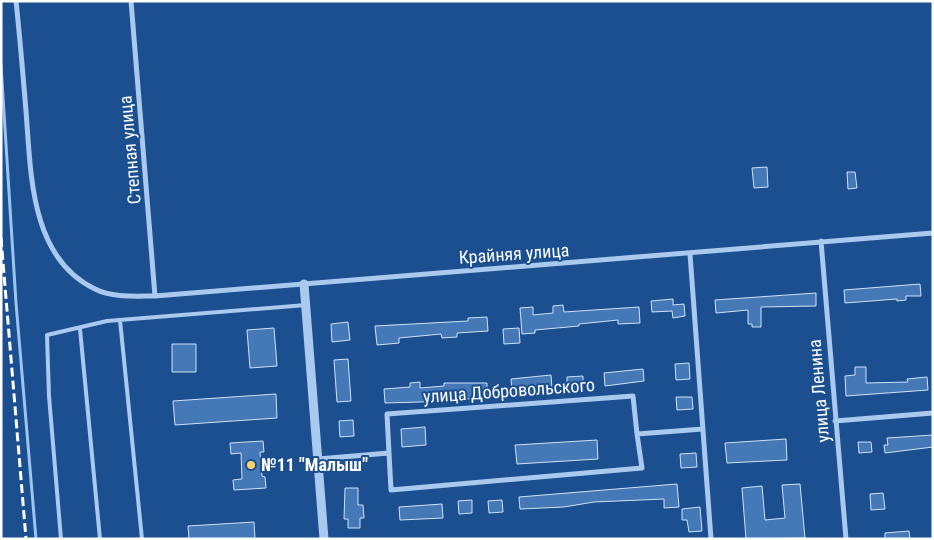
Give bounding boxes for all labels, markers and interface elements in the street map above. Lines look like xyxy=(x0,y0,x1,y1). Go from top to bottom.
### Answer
street label: Степная улица xyxy=(114,95,145,205)
street label: Крайняя улица xyxy=(458,239,570,268)
street label: улица Ленина xyxy=(804,339,833,443)
street label: улица Добровольского xyxy=(422,374,596,407)
place label: №11 "Малыш" xyxy=(261,454,368,475)
marker: №11 "Малыш" xyxy=(245,459,257,471)

